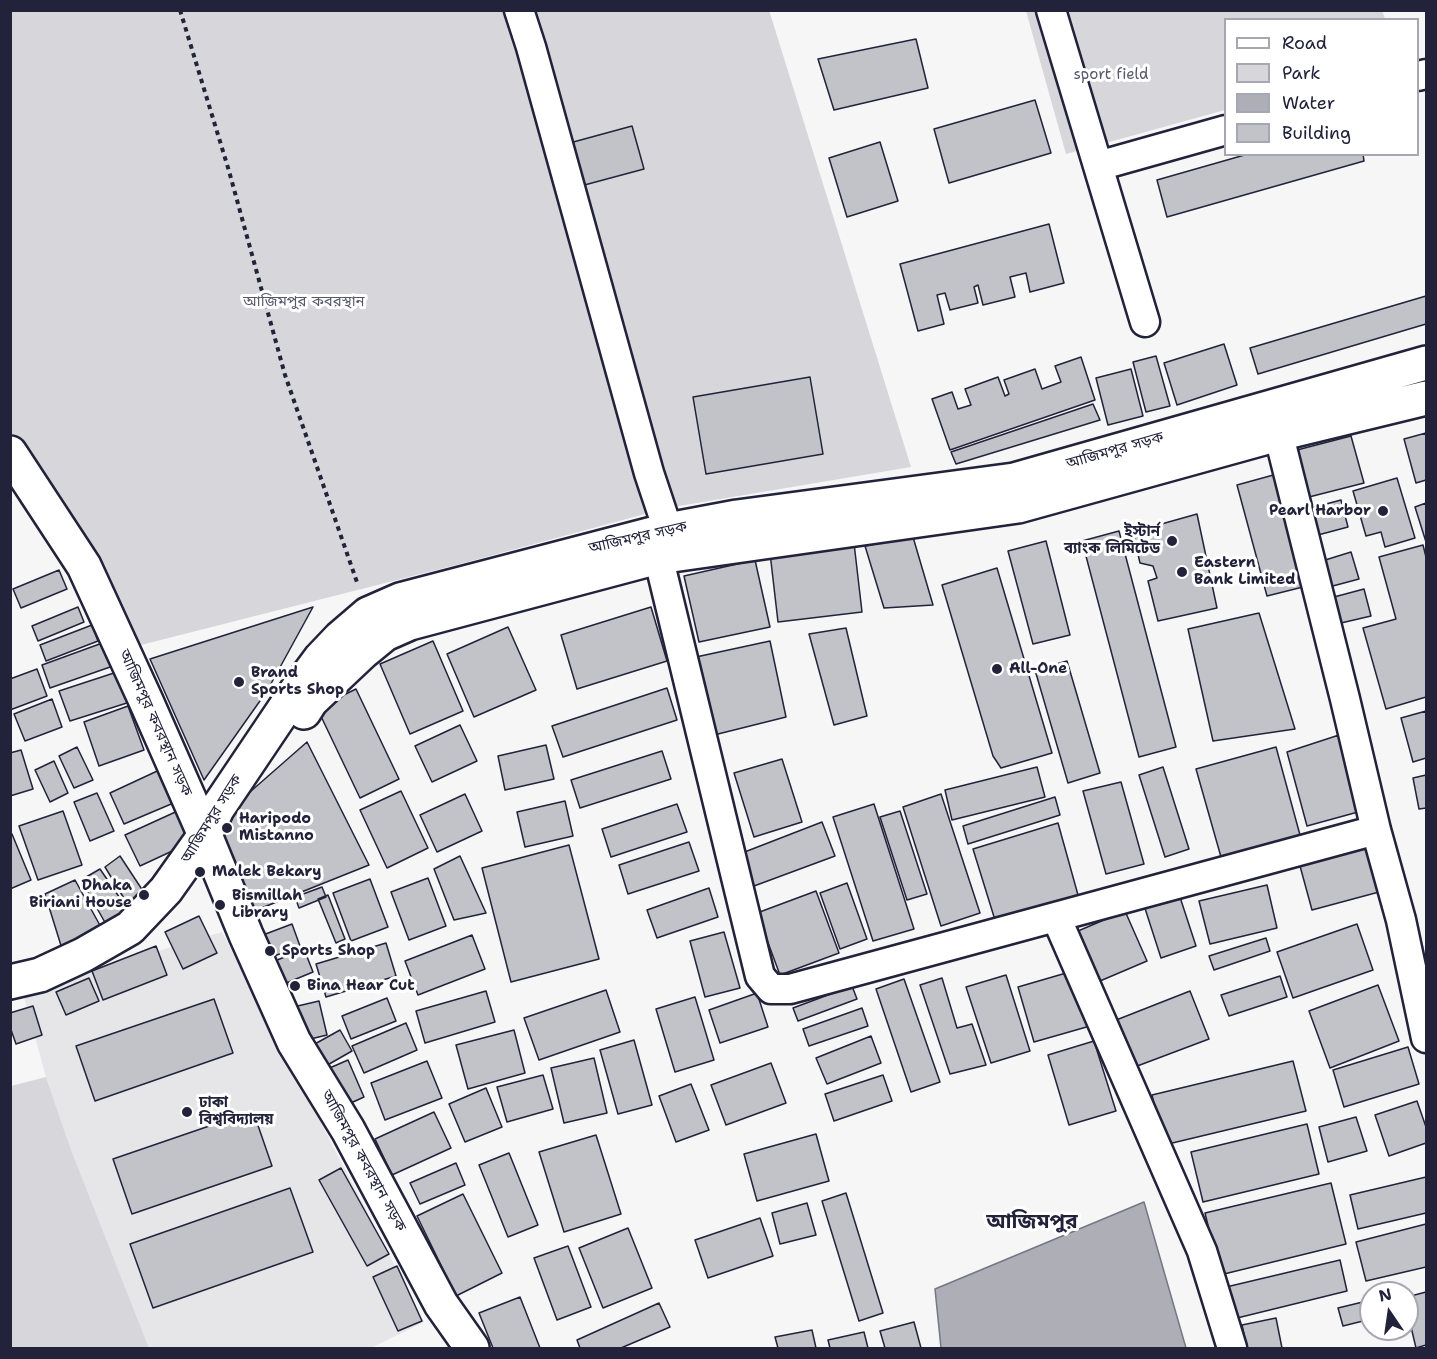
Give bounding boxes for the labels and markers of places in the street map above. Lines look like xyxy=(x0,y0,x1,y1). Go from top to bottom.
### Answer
place label: Pearl Harbor xyxy=(1269,502,1371,520)
marker: Pearl Harbor xyxy=(1376,504,1390,518)
place label: ইস্টার্ন ব্যাংক লিমিটেড xyxy=(1064,523,1160,558)
marker: ইস্টার্ন ব্যাংক লিমিটেড xyxy=(1165,534,1179,548)
place label: Eastern Bank Limited xyxy=(1194,554,1295,589)
marker: Eastern Bank Limited xyxy=(1175,565,1189,579)
place label: All-One xyxy=(1009,660,1067,678)
marker: All-One xyxy=(990,662,1004,676)
place label: Brand Sports Shop xyxy=(251,664,344,699)
marker: Brand Sports Shop xyxy=(232,675,246,689)
place label: Haripodo Mistanno xyxy=(239,810,314,845)
marker: Haripodo Mistanno xyxy=(220,821,234,835)
place label: Malek Bekary xyxy=(212,863,321,881)
marker: Malek Bekary xyxy=(193,865,207,879)
place label: Dhaka Biriani House xyxy=(29,877,132,912)
place label: Bismillah Library xyxy=(232,887,302,922)
marker: Dhaka Biriani House xyxy=(137,888,151,902)
marker: Bismillah Library xyxy=(213,898,227,912)
place label: Sports Shop xyxy=(282,942,375,960)
marker: Sports Shop xyxy=(263,944,277,958)
place label: Bina Hear Cut xyxy=(307,977,414,995)
marker: Bina Hear Cut xyxy=(288,979,302,993)
place label: ঢাকা বিশ্ববিদ্যালয় xyxy=(199,1094,274,1129)
marker: ঢাকা বিশ্ববিদ্যালয় xyxy=(180,1105,194,1119)

